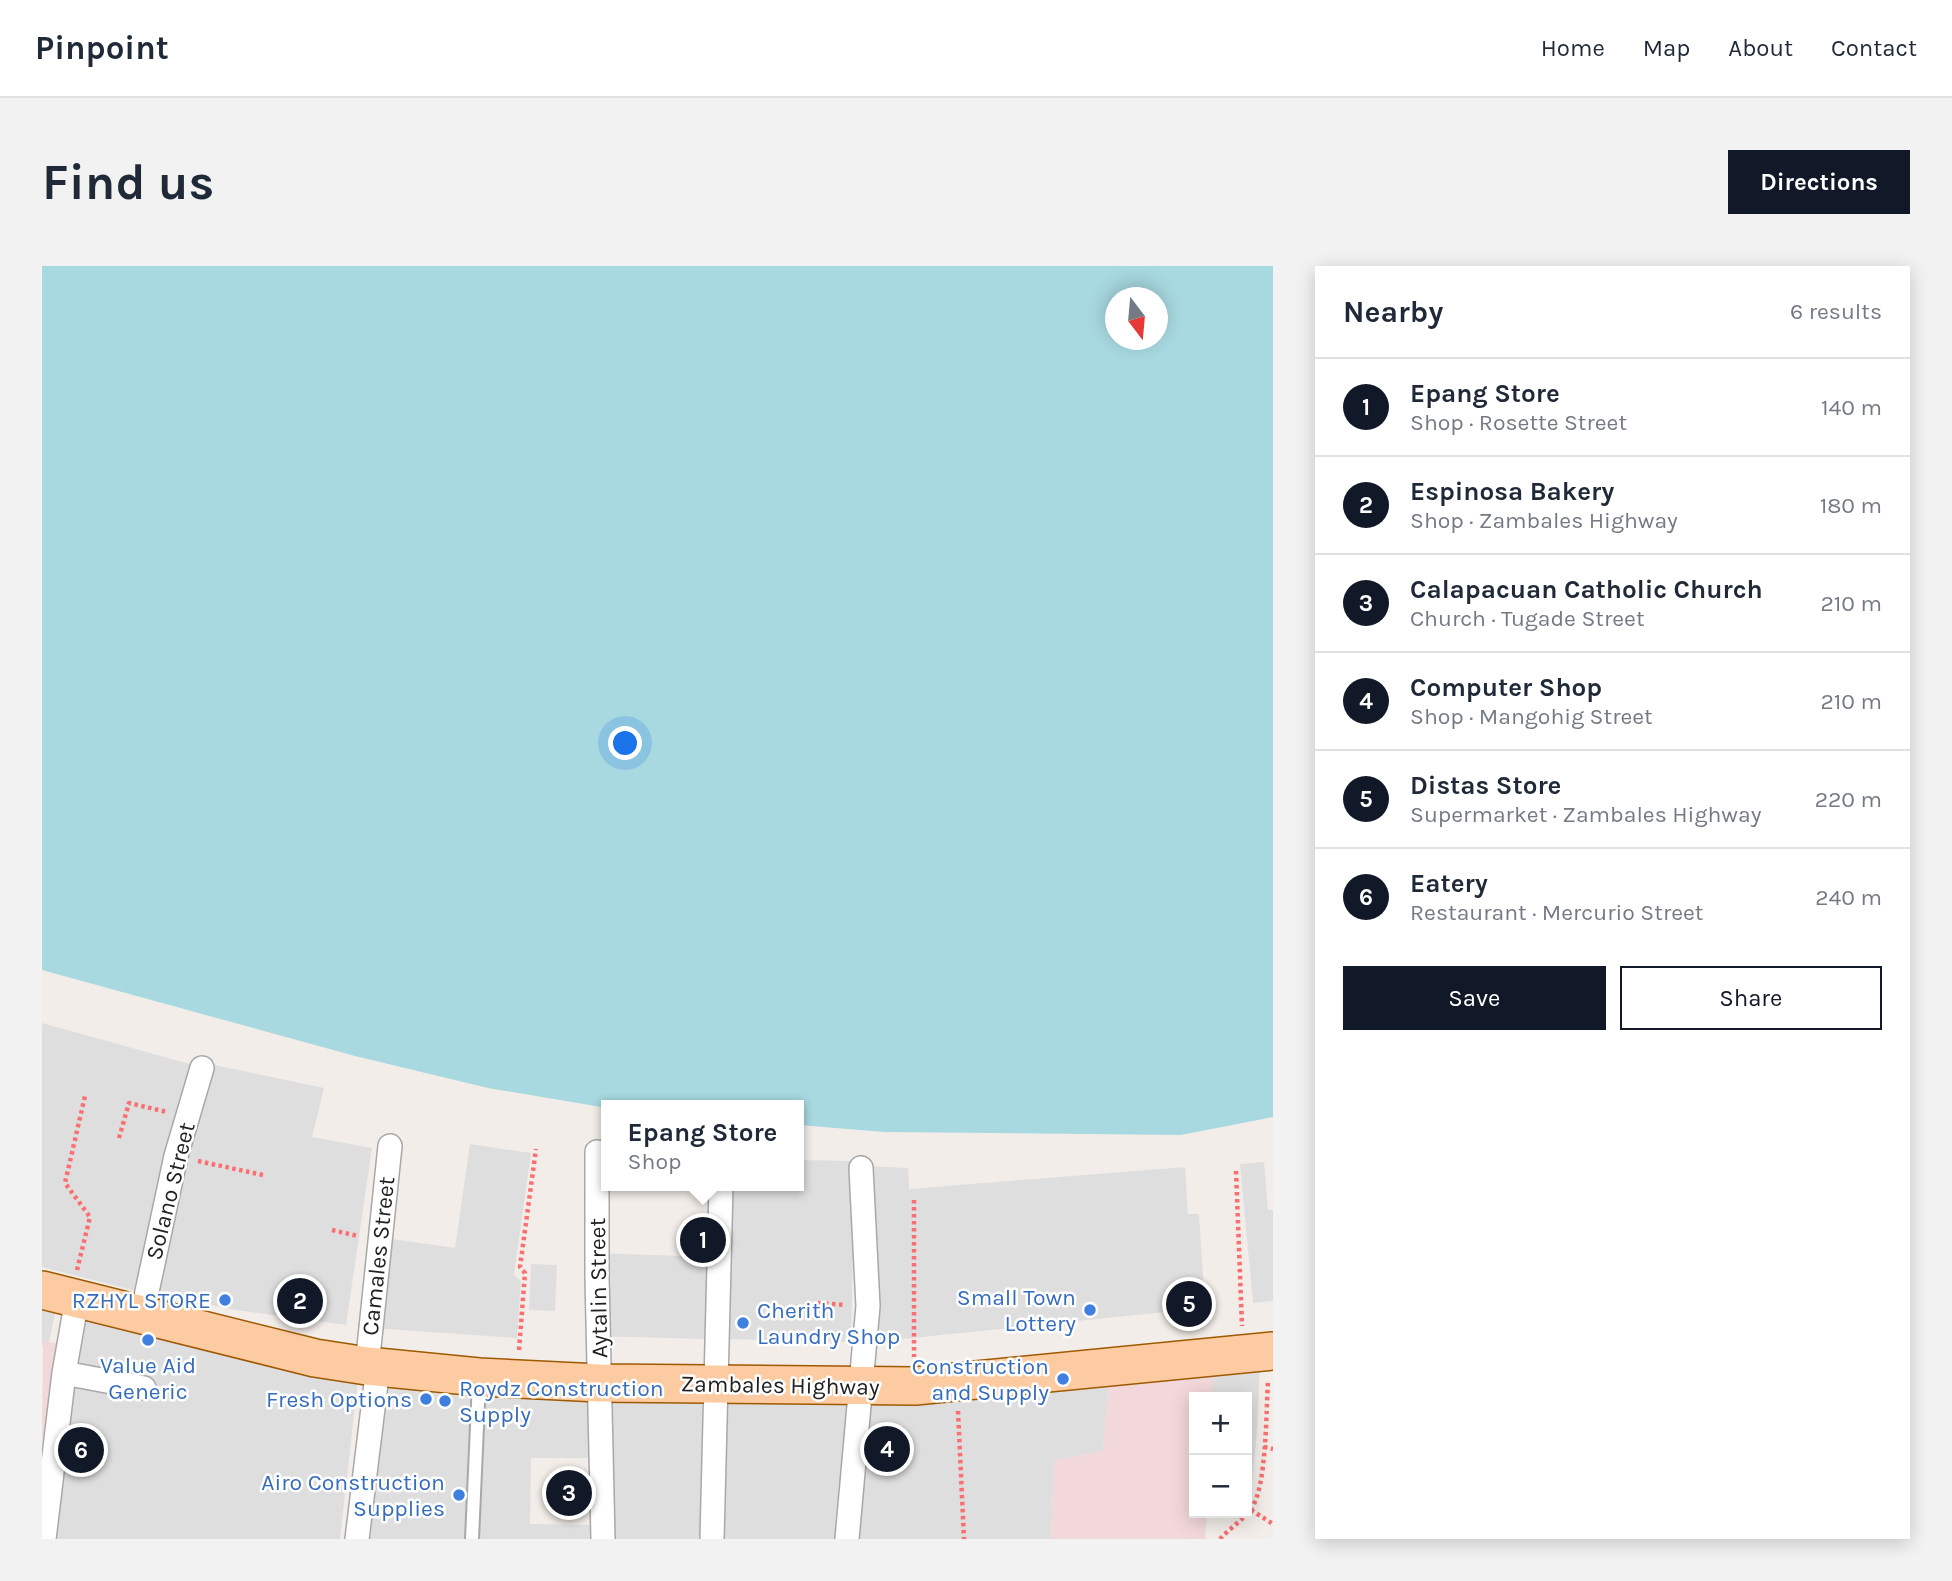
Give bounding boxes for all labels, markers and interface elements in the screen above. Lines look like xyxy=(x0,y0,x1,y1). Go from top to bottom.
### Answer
text: Pinpoint xyxy=(35,29,169,67)
text: Home xyxy=(1541,34,1605,62)
text: Map xyxy=(1643,34,1690,62)
text: About xyxy=(1728,34,1793,62)
text: Contact xyxy=(1831,34,1917,62)
button: Directions xyxy=(1728,150,1910,214)
text: Find us xyxy=(42,154,214,211)
north arrow xyxy=(1105,287,1168,350)
text: Nearby xyxy=(1343,294,1443,330)
text: 6 results xyxy=(1790,298,1882,325)
text: Epang Store xyxy=(1410,378,1560,409)
text: 1 xyxy=(1362,394,1370,421)
text: 140 m xyxy=(1821,394,1882,421)
text: Shop · Rosette Street xyxy=(1410,409,1627,436)
text: Espinosa Bakery xyxy=(1410,476,1614,507)
text: 2 xyxy=(1359,492,1373,519)
text: 180 m xyxy=(1820,492,1882,519)
text: Shop · Zambales Highway xyxy=(1410,507,1678,534)
text: Calapacuan Catholic Church xyxy=(1410,574,1763,605)
text: 3 xyxy=(1359,590,1373,617)
text: 210 m xyxy=(1820,590,1882,617)
text: Church · Tugade Street xyxy=(1410,605,1645,632)
text: Computer Shop xyxy=(1410,672,1602,703)
text: 4 xyxy=(1359,688,1373,715)
text: 210 m xyxy=(1820,688,1882,715)
text: Shop · Mangohig Street xyxy=(1410,703,1653,730)
your location xyxy=(608,726,642,760)
text: Distas Store xyxy=(1410,770,1561,801)
text: 5 xyxy=(1359,786,1373,813)
text: 220 m xyxy=(1815,786,1882,813)
text: Supermarket · Zambales Highway xyxy=(1410,801,1761,828)
text: Eatery xyxy=(1410,868,1488,899)
text: 6 xyxy=(1359,884,1373,911)
text: 240 m xyxy=(1815,884,1882,911)
text: Restaurant · Mercurio Street xyxy=(1410,899,1704,926)
button: Save xyxy=(1343,966,1606,1030)
button: Share xyxy=(1620,966,1882,1030)
popup xyxy=(601,1100,804,1191)
text: Epang Store xyxy=(628,1117,777,1148)
street label: Solano Street xyxy=(140,1119,201,1263)
text: Shop xyxy=(628,1148,681,1175)
street label: Camales Street xyxy=(357,1175,400,1337)
pin: 1 xyxy=(680,1214,726,1266)
street label: Aytalin Street xyxy=(584,1217,613,1358)
pin: 2 xyxy=(277,1275,323,1327)
pin: 5 xyxy=(1166,1278,1212,1330)
place label: Small Town Lottery xyxy=(957,1284,1076,1337)
place label: RZHYL STORE xyxy=(72,1287,211,1314)
marker: RZHYL STORE xyxy=(217,1292,233,1308)
place label: Cherith Laundry Shop xyxy=(757,1297,900,1350)
marker: Small Town Lottery xyxy=(1082,1302,1098,1318)
marker: Cherith Laundry Shop xyxy=(735,1315,751,1331)
marker: Value Aid Generic xyxy=(140,1332,156,1348)
place label: Value Aid Generic xyxy=(100,1352,196,1405)
place label: Construction and Supply xyxy=(912,1353,1049,1406)
street label: Zambales Highway xyxy=(680,1370,880,1401)
marker: Construction and Supply xyxy=(1055,1371,1071,1387)
place label: Roydz Construction Supply xyxy=(459,1375,664,1428)
place label: Fresh Options xyxy=(266,1386,412,1413)
marker: Fresh Options xyxy=(418,1391,434,1407)
map controls xyxy=(1189,1392,1252,1518)
button: + xyxy=(1189,1392,1252,1455)
marker: Roydz Construction Supply xyxy=(437,1393,453,1409)
pin: 4 xyxy=(864,1423,910,1475)
pin: 6 xyxy=(58,1424,104,1476)
button: − xyxy=(1189,1455,1252,1518)
pin: 3 xyxy=(546,1467,592,1519)
place label: Airo Construction Supplies xyxy=(261,1469,445,1522)
marker: Airo Construction Supplies xyxy=(451,1487,467,1503)

